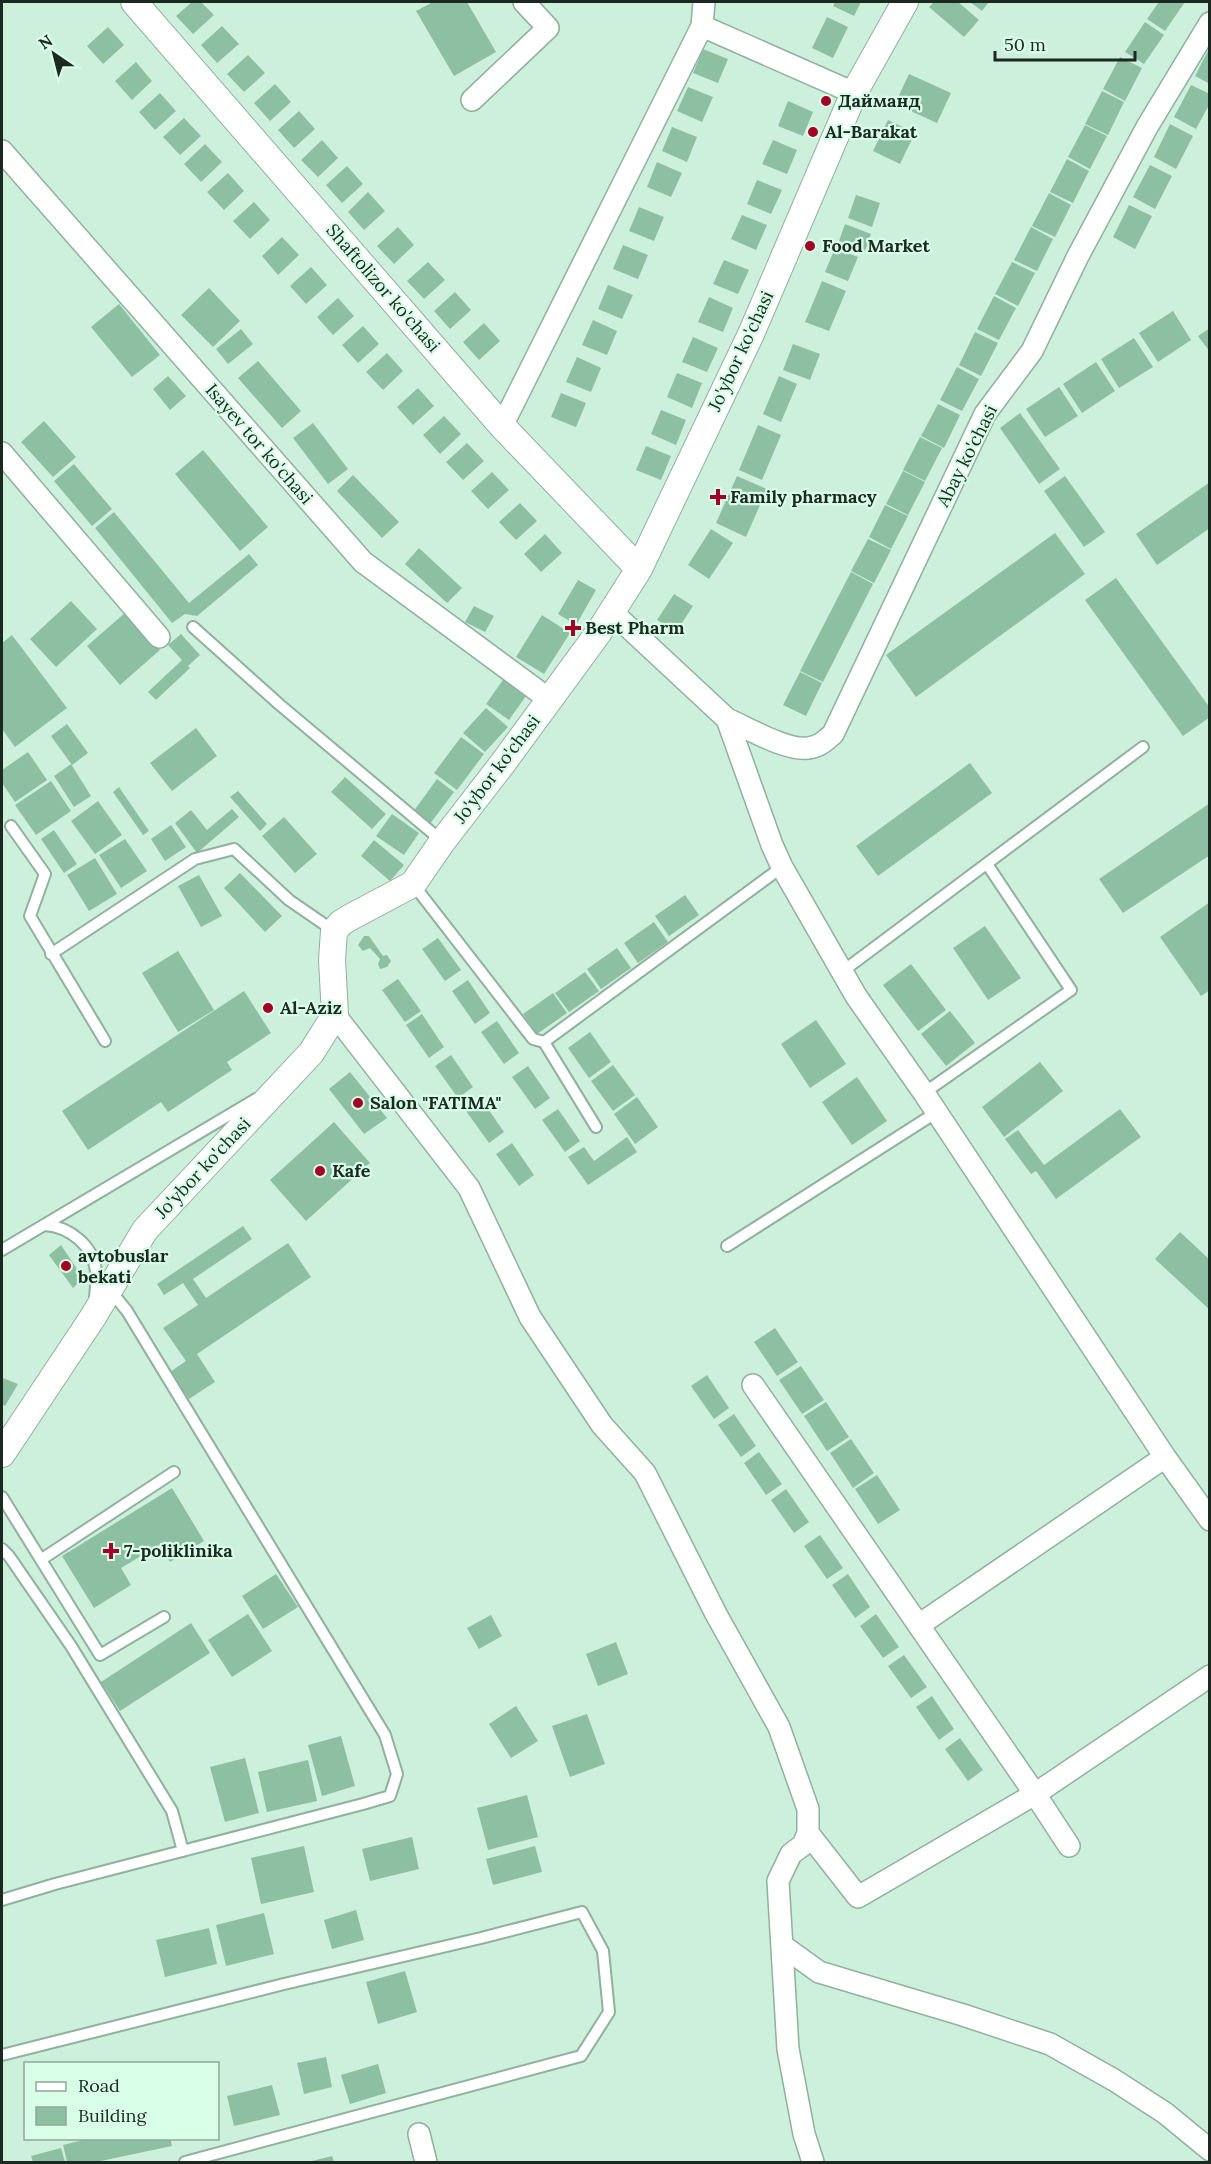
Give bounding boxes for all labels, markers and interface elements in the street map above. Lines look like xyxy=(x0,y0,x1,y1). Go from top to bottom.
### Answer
north arrow xyxy=(24,24,84,84)
scale bar xyxy=(995,24,1134,62)
text: N xyxy=(35,30,56,53)
text: 50 m xyxy=(1004,33,1046,56)
place label: Дайманд xyxy=(838,89,921,112)
marker: Дайманд xyxy=(819,94,833,108)
place label: Al-Barakat xyxy=(825,120,918,143)
marker: Al-Barakat xyxy=(806,125,820,139)
street label: Shaftolizor ko'chasi xyxy=(321,219,445,357)
place label: Food Market xyxy=(822,234,931,257)
marker: Food Market xyxy=(803,239,817,253)
street label: Jo'ybor ko'chasi xyxy=(702,287,778,415)
street label: Isayev tor ko'chasi xyxy=(201,379,318,509)
street label: Abay ko'chasi xyxy=(931,401,1002,512)
place label: Family pharmacy xyxy=(730,485,877,508)
marker: Family pharmacy xyxy=(711,490,725,504)
place label: Best Pharm xyxy=(585,616,685,639)
marker: Best Pharm xyxy=(566,621,580,635)
street label: Jo'ybor ko'chasi xyxy=(448,710,545,828)
place label: Al-Aziz xyxy=(280,996,342,1019)
marker: Al-Aziz xyxy=(261,1001,275,1015)
place label: Salon "FATIMA" xyxy=(370,1091,501,1114)
marker: Salon "FATIMA" xyxy=(351,1096,365,1110)
street label: Jo'ybor ko'chasi xyxy=(149,1112,255,1224)
place label: Kafe xyxy=(332,1159,371,1182)
marker: Kafe xyxy=(313,1164,327,1178)
place label: avtobuslar bekati xyxy=(77,1244,169,1288)
marker: avtobuslar bekati xyxy=(59,1259,73,1273)
place label: 7-poliklinika xyxy=(124,1539,233,1562)
marker: 7-poliklinika xyxy=(102,1542,120,1560)
legend xyxy=(24,2062,219,2140)
text: Road xyxy=(78,2074,120,2097)
text: Building xyxy=(78,2104,148,2127)

